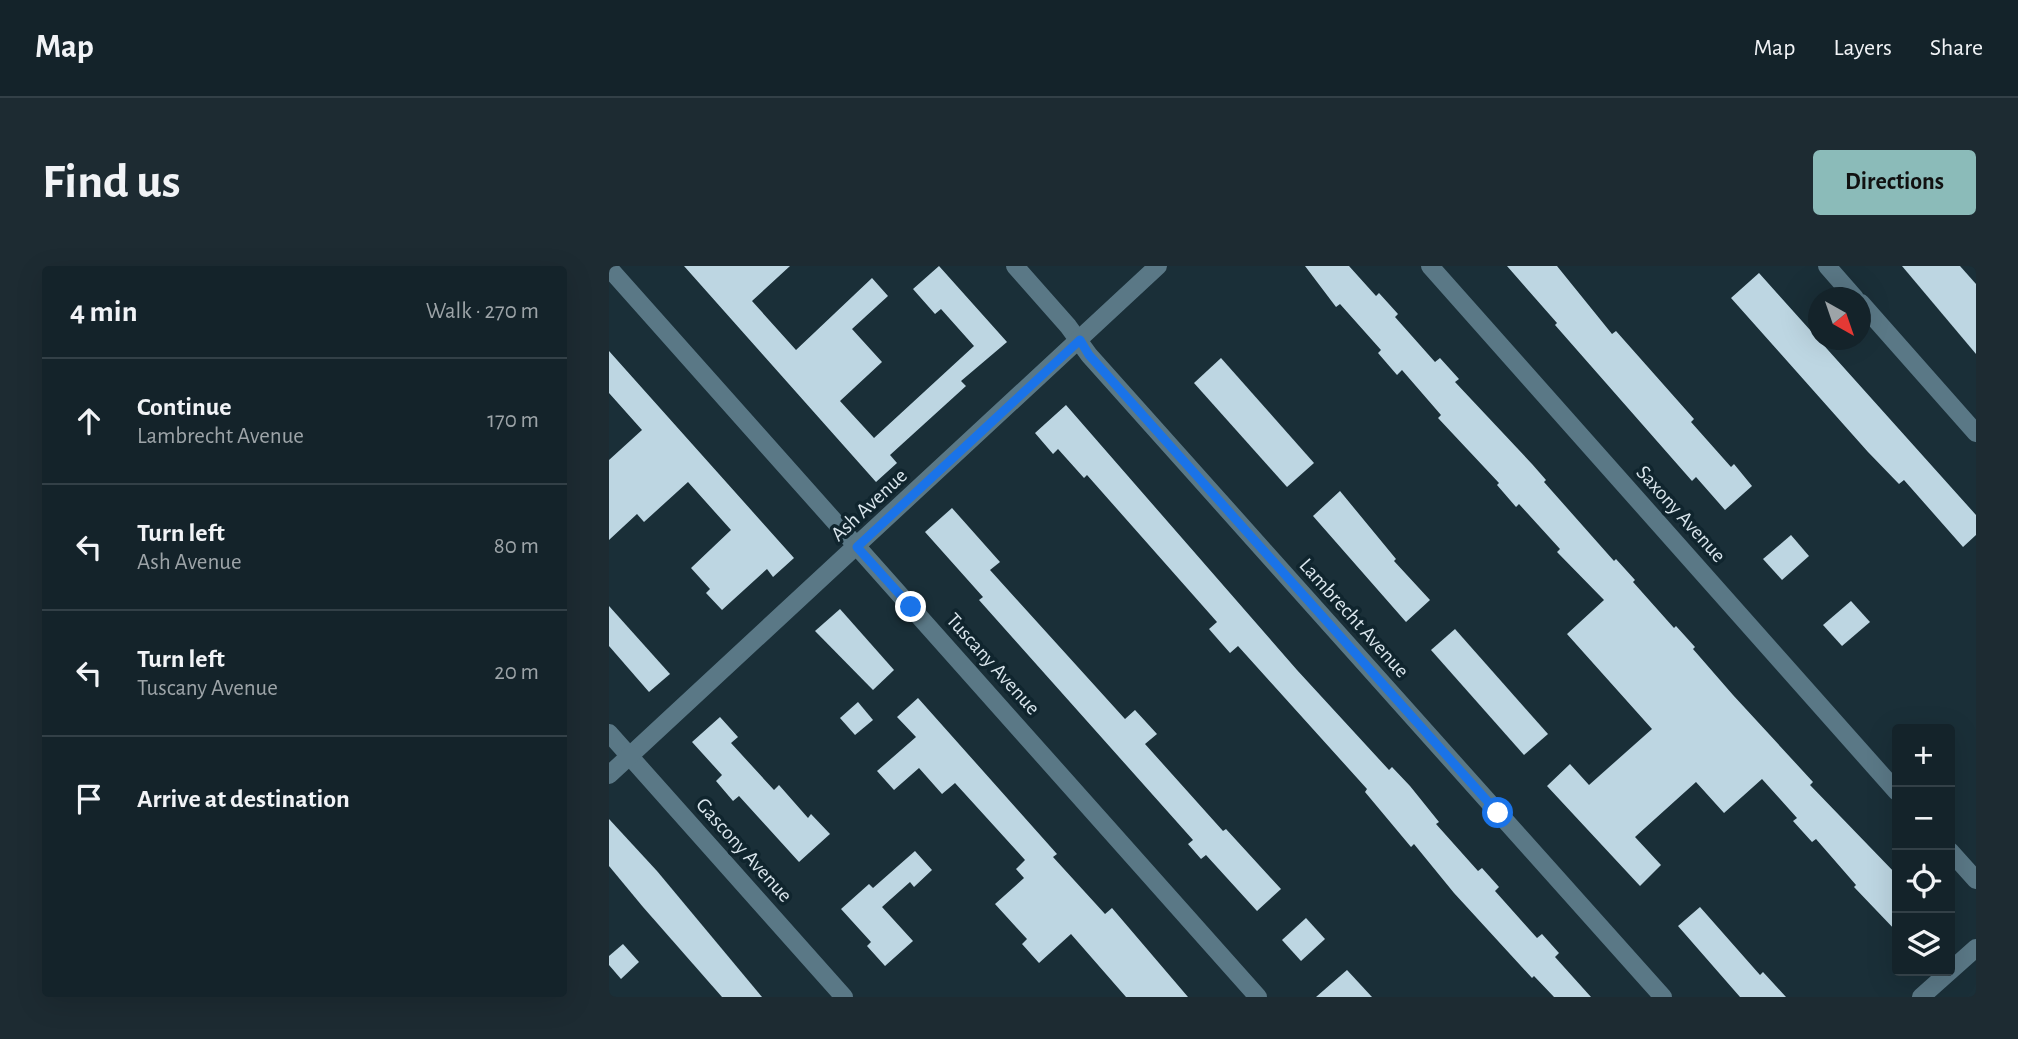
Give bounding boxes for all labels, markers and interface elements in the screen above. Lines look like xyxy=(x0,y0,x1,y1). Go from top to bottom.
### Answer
text: Map xyxy=(35,31,94,64)
text: Map xyxy=(1753,36,1795,60)
text: Layers xyxy=(1833,36,1892,60)
text: Share xyxy=(1930,36,1983,60)
button: Directions xyxy=(1813,150,1976,215)
text: Find us xyxy=(42,158,181,207)
north arrow xyxy=(1808,287,1871,350)
text: 4 min xyxy=(70,297,138,327)
text: Walk · 270 m xyxy=(426,300,539,323)
text: Continue xyxy=(137,394,232,420)
icon: ahead xyxy=(70,402,108,440)
text: 170 m xyxy=(487,409,539,432)
text: Lambrecht Avenue xyxy=(137,425,304,448)
street label: Saxony Avenue xyxy=(1632,462,1730,566)
street label: Ash Avenue xyxy=(827,465,911,545)
text: Turn left xyxy=(137,520,225,546)
icon: left xyxy=(70,528,108,566)
text: 80 m xyxy=(494,535,539,558)
text: Ash Avenue xyxy=(137,551,242,574)
street label: Lambrecht Avenue xyxy=(1295,554,1413,682)
route end xyxy=(895,591,926,622)
street label: Tuscany Avenue xyxy=(942,609,1044,719)
text: Turn left xyxy=(137,646,225,672)
icon: left xyxy=(70,654,108,692)
text: 20 m xyxy=(494,661,539,684)
text: Tuscany Avenue xyxy=(137,677,278,700)
map controls xyxy=(1892,724,1955,976)
button: + xyxy=(1892,724,1955,787)
icon: arrive xyxy=(70,780,108,818)
text: Arrive at destination xyxy=(137,786,350,812)
button: − xyxy=(1892,787,1955,850)
street label: Gascony Avenue xyxy=(692,794,796,906)
route start xyxy=(1482,797,1513,828)
button: locate xyxy=(1892,850,1955,913)
button: layers xyxy=(1892,913,1955,976)

